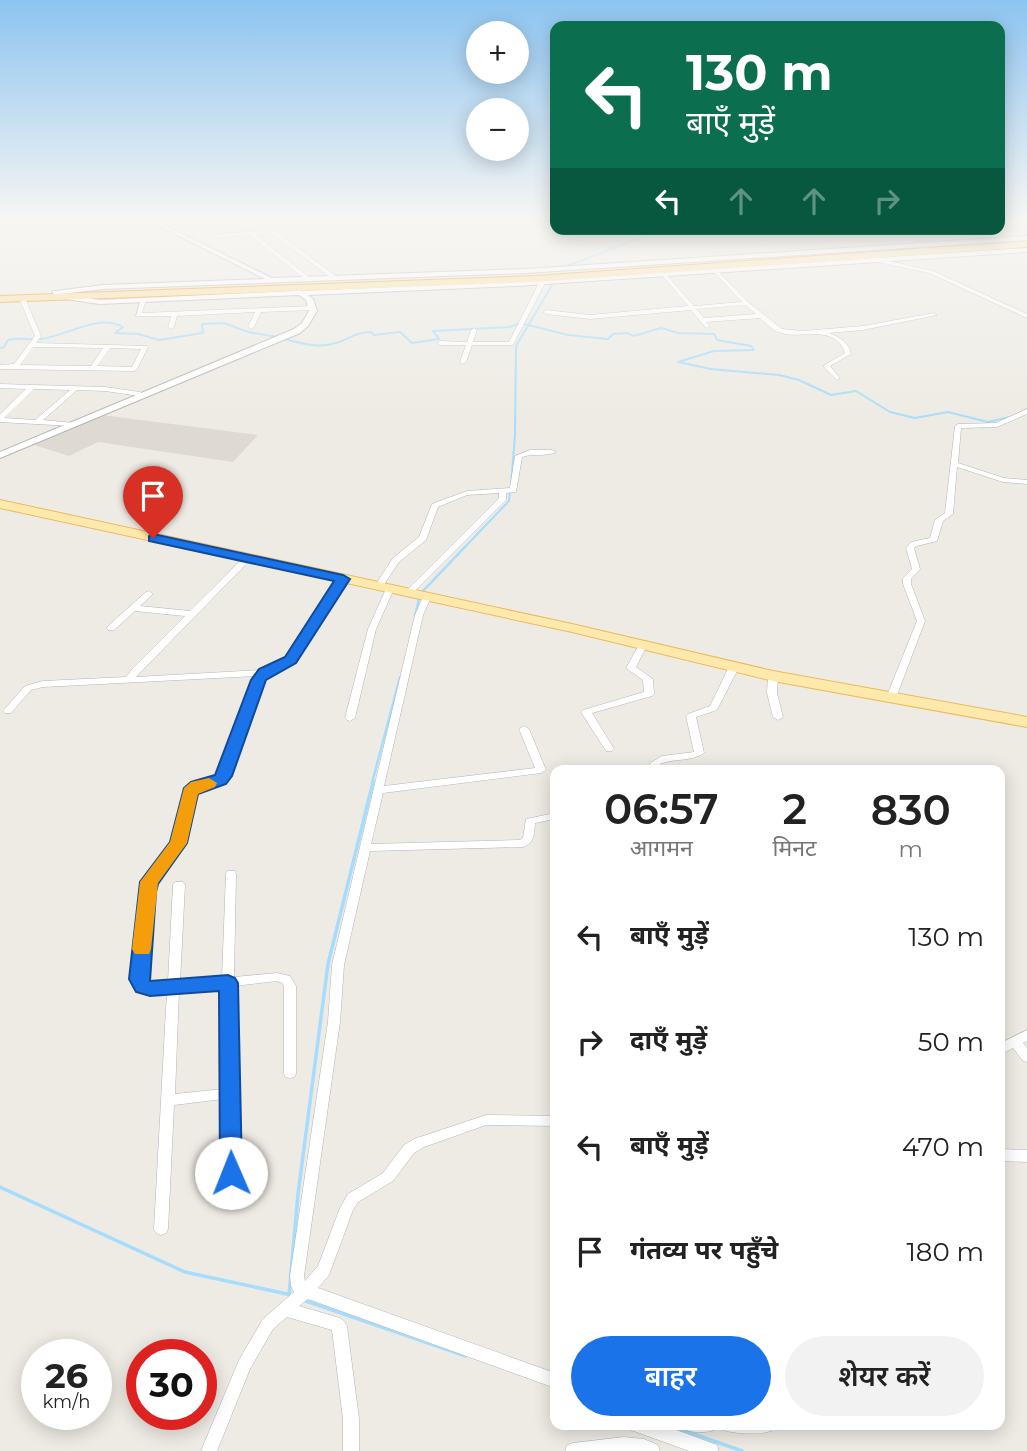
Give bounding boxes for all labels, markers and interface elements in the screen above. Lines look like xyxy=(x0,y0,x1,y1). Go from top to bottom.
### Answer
map controls xyxy=(466,21,529,161)
button: + xyxy=(466,21,529,84)
text: 130 m xyxy=(686,43,833,102)
icon: left xyxy=(571,49,662,140)
button: − xyxy=(466,98,529,161)
text: बाएँ मुड़ें xyxy=(686,103,775,142)
icon: left xyxy=(649,182,687,220)
icon: ahead xyxy=(722,182,760,220)
icon: ahead xyxy=(795,182,833,220)
icon: right xyxy=(868,182,906,220)
pin xyxy=(123,466,183,538)
icon: arrive xyxy=(134,477,172,515)
text: 06:57 xyxy=(604,783,718,835)
text: 2 xyxy=(782,783,807,835)
text: 830 xyxy=(871,784,951,836)
text: आगमन xyxy=(630,834,693,862)
text: मिनट xyxy=(773,834,817,862)
text: m xyxy=(899,835,923,863)
icon: left xyxy=(571,918,609,956)
text: बाएँ मुड़ें xyxy=(630,919,709,951)
text: 130 m xyxy=(908,921,984,953)
icon: right xyxy=(571,1023,609,1061)
text: दाएँ मुड़ें xyxy=(630,1024,707,1056)
text: 50 m xyxy=(918,1026,984,1058)
icon: left xyxy=(571,1128,609,1166)
text: बाएँ मुड़ें xyxy=(630,1129,709,1161)
text: 470 m xyxy=(902,1131,984,1163)
position arrow xyxy=(194,1136,268,1210)
icon: arrive xyxy=(571,1233,609,1271)
text: गंतव्य पर पहुँचे xyxy=(630,1234,778,1266)
text: 180 m xyxy=(906,1236,984,1268)
button: बाहर xyxy=(571,1336,771,1416)
button: शेयर करें xyxy=(785,1336,984,1416)
speed limit sign: 30 xyxy=(126,1339,217,1430)
text: 26 xyxy=(45,1354,88,1397)
text: km/h xyxy=(42,1391,91,1413)

